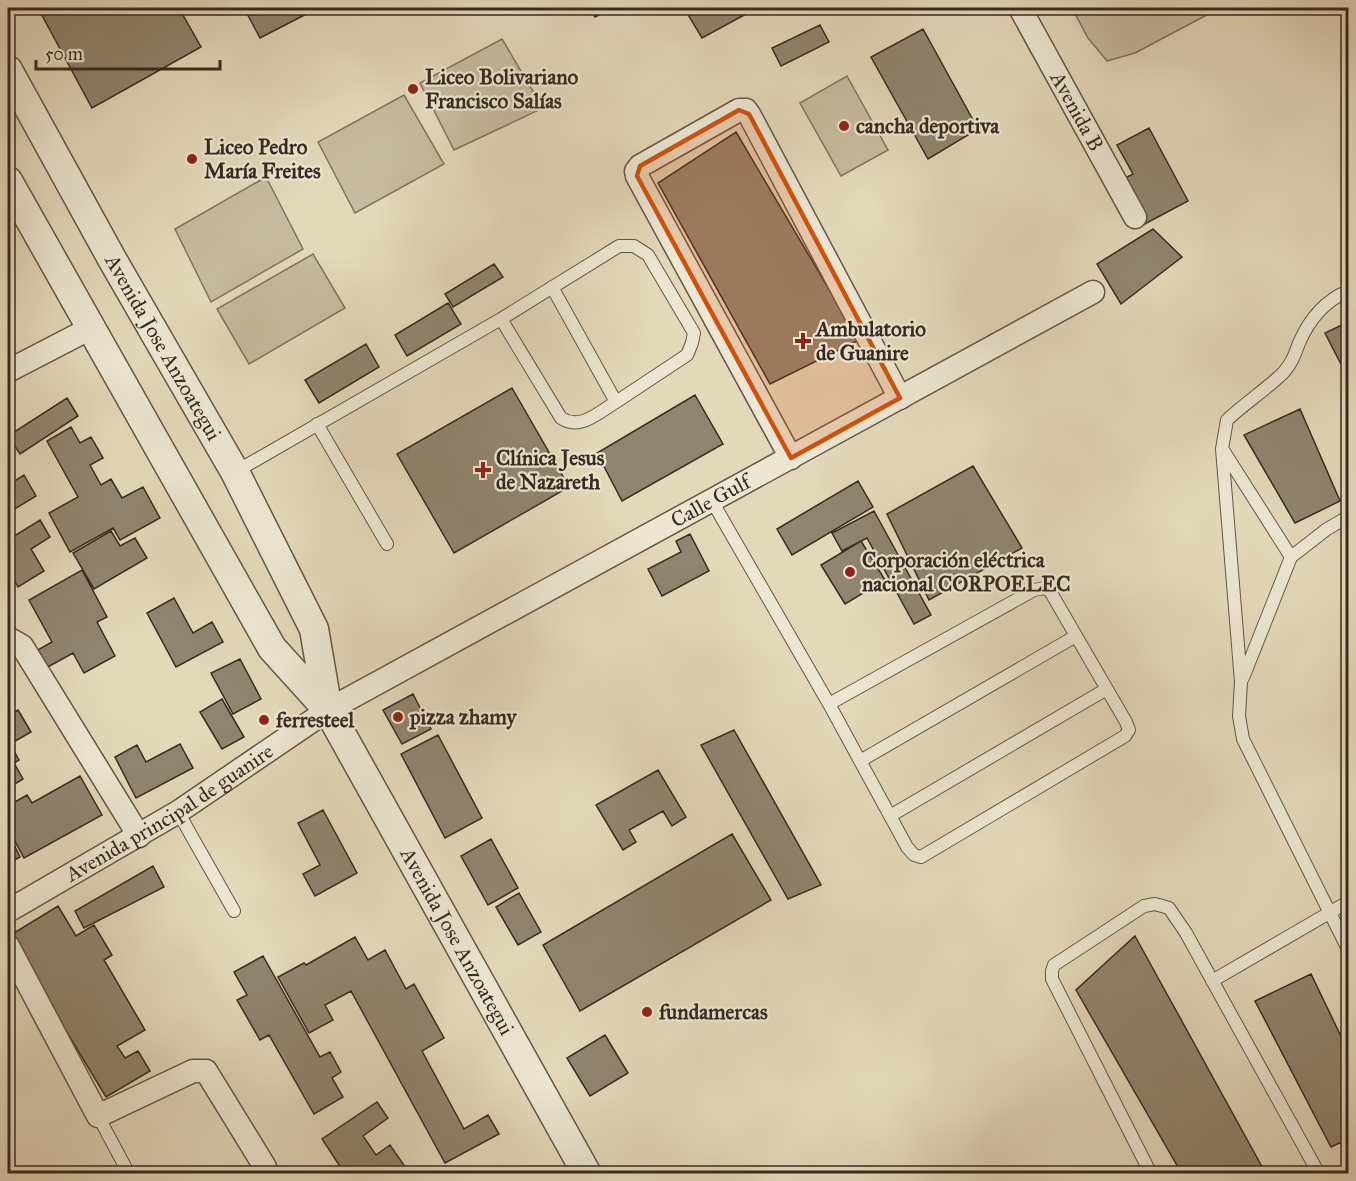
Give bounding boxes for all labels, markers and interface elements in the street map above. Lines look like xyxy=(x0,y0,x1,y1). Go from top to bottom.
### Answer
scale bar xyxy=(36,33,220,71)
text: 50 m xyxy=(45,43,83,65)
place label: Liceo Bolivariano Francisco Salías xyxy=(425,64,579,114)
street label: Avenida B xyxy=(1044,66,1109,156)
marker: Liceo Bolivariano Francisco Salías xyxy=(406,82,420,96)
place label: cancha deportiva xyxy=(856,113,1000,139)
marker: cancha deportiva xyxy=(837,119,851,133)
place label: Liceo Pedro María Freites xyxy=(204,134,321,184)
marker: Liceo Pedro María Freites xyxy=(185,152,199,166)
street label: Avenida Jose Anzoategui xyxy=(99,249,227,445)
place label: Ambulatorio de Guanire xyxy=(814,316,926,366)
marker: Ambulatorio de Guanire xyxy=(794,332,812,350)
place label: Clínica Jesus de Nazareth xyxy=(496,445,605,495)
marker: Clínica Jesus de Nazareth xyxy=(474,461,492,479)
street label: Calle Gulf xyxy=(666,467,758,533)
place label: Corporación eléctrica nacional CORPOELEC xyxy=(862,547,1071,597)
marker: Corporación eléctrica nacional CORPOELEC xyxy=(843,565,857,579)
place label: pizza zhamy xyxy=(409,704,518,730)
place label: ferresteel xyxy=(275,707,356,733)
marker: pizza zhamy xyxy=(391,710,405,724)
marker: ferresteel xyxy=(257,713,271,727)
street label: Avenida principal de guanire xyxy=(60,738,278,888)
street label: Avenida Jose Anzoategui xyxy=(394,842,520,1040)
place label: fundamercas xyxy=(658,999,768,1025)
marker: fundamercas xyxy=(640,1005,654,1019)

